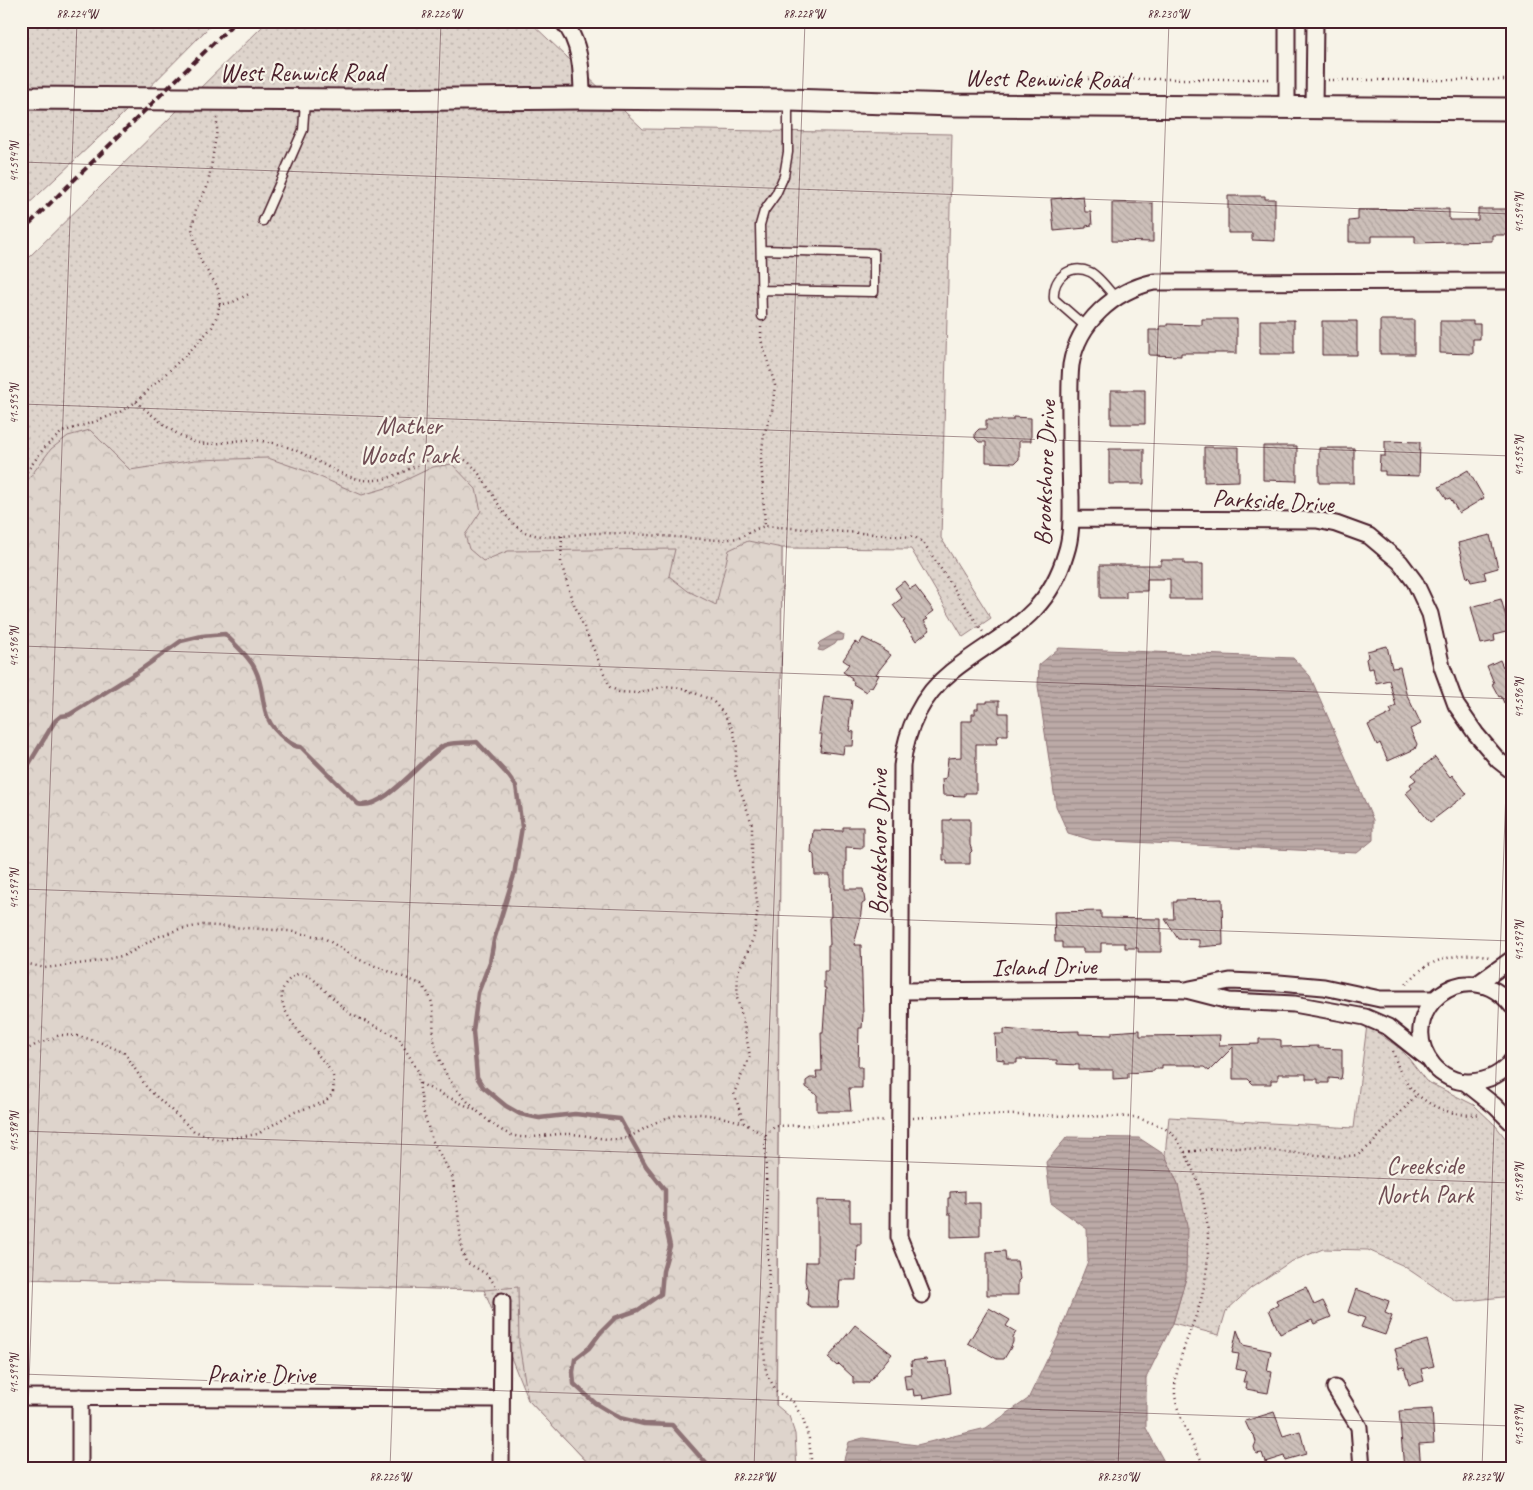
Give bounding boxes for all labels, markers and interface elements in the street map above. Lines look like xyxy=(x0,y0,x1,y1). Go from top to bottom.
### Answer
text: 88.224°W xyxy=(56,6,100,22)
text: 88.226°W xyxy=(420,6,464,22)
text: 88.228°W xyxy=(783,6,827,22)
text: 88.230°W xyxy=(1147,6,1191,22)
street label: West Renwick Road xyxy=(220,57,388,89)
street label: West Renwick Road xyxy=(964,62,1134,97)
text: 41.594°N xyxy=(6,140,22,182)
text: 41.594°N xyxy=(1511,191,1527,233)
text: 41.595°N xyxy=(6,382,22,424)
street label: Brookshore Drive xyxy=(1026,398,1064,546)
park label: Mather Woods Park xyxy=(360,410,460,471)
text: 41.595°N xyxy=(1511,434,1527,476)
street label: Parkside Drive xyxy=(1211,482,1336,520)
text: 41.596°N xyxy=(6,625,22,667)
text: 41.596°N xyxy=(1511,676,1527,718)
street label: Brookshore Drive xyxy=(863,767,895,915)
text: 41.597°N xyxy=(6,867,22,909)
text: 41.597°N xyxy=(1511,919,1527,961)
street label: Island Drive xyxy=(991,950,1099,984)
text: 41.598°N xyxy=(6,1110,22,1152)
park label: Creekside North Park xyxy=(1377,1150,1475,1211)
text: 41.598°N xyxy=(1511,1161,1527,1203)
text: 41.599°N xyxy=(6,1352,22,1394)
street label: Prairie Drive xyxy=(207,1359,317,1391)
text: 41.599°N xyxy=(1511,1404,1527,1446)
text: 88.226°W xyxy=(369,1469,413,1485)
text: 88.228°W xyxy=(733,1469,777,1485)
text: 88.230°W xyxy=(1097,1469,1141,1485)
text: 88.232°W xyxy=(1461,1469,1505,1485)

